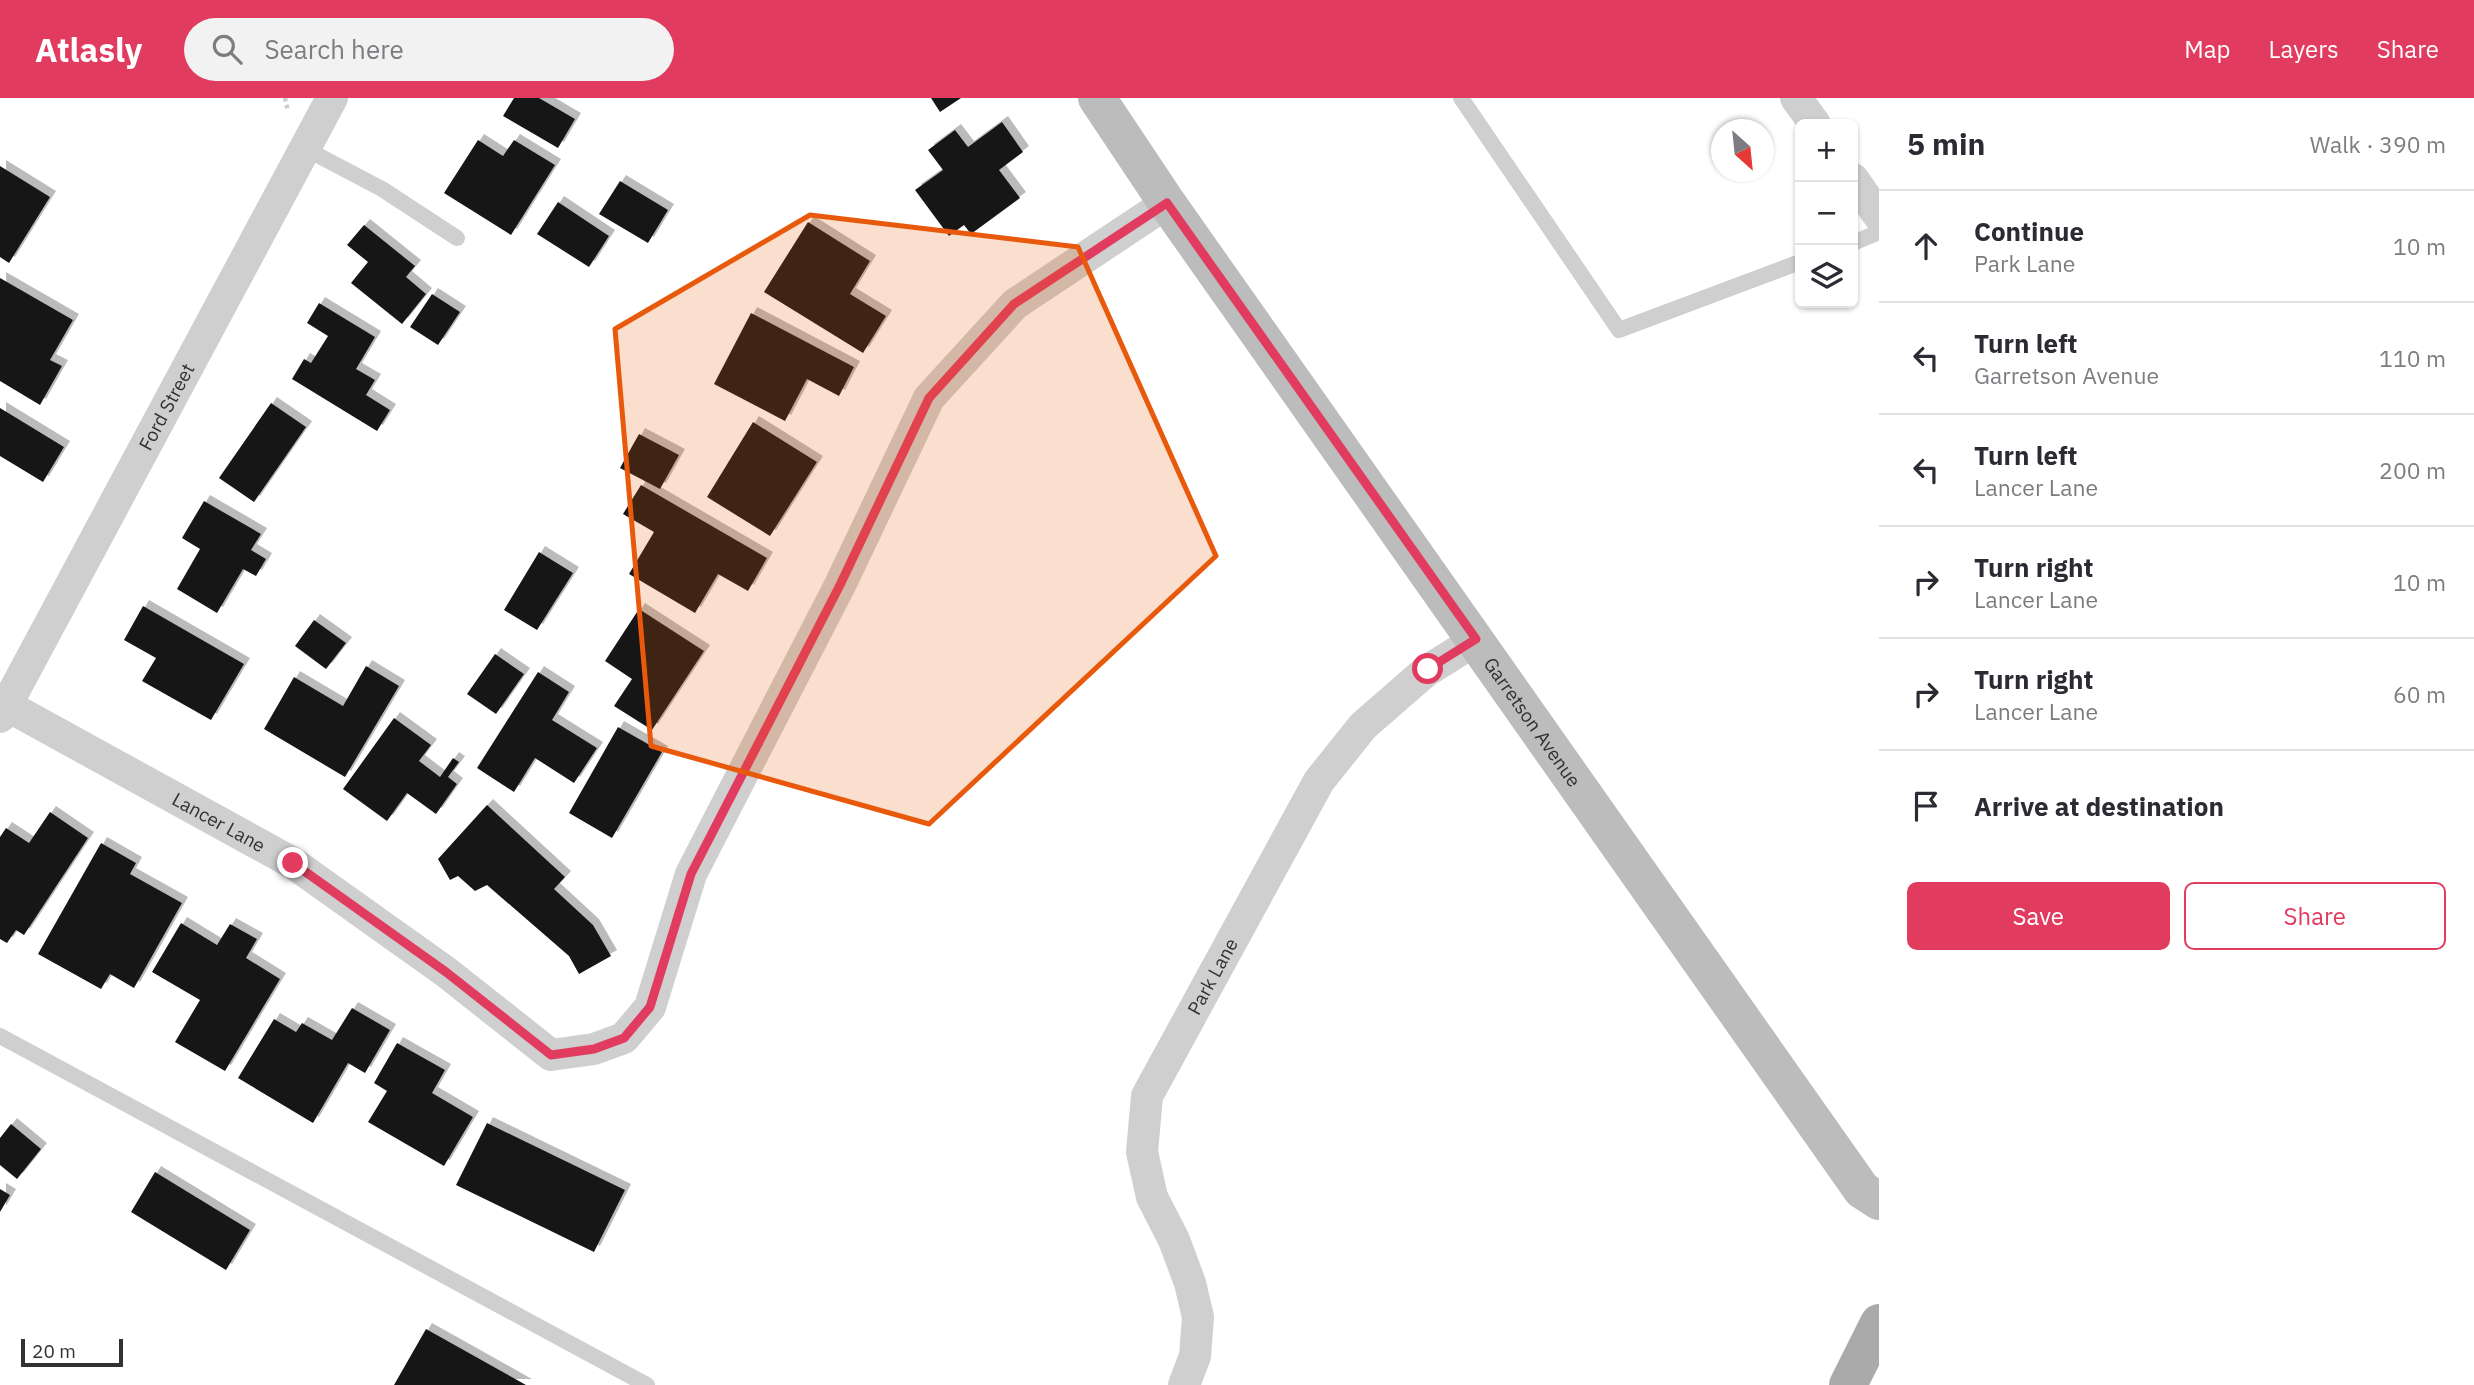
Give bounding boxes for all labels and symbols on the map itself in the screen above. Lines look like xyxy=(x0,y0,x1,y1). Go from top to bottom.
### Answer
north arrow xyxy=(1711,119,1774,182)
street label: Ford Street xyxy=(133,359,199,454)
route start xyxy=(1412,653,1443,684)
street label: Garretson Avenue xyxy=(1479,653,1586,792)
street label: Lancer Lane xyxy=(168,787,270,857)
route end xyxy=(277,847,308,878)
street label: Park Lane xyxy=(1182,934,1243,1019)
scale bar xyxy=(21,1336,122,1368)

